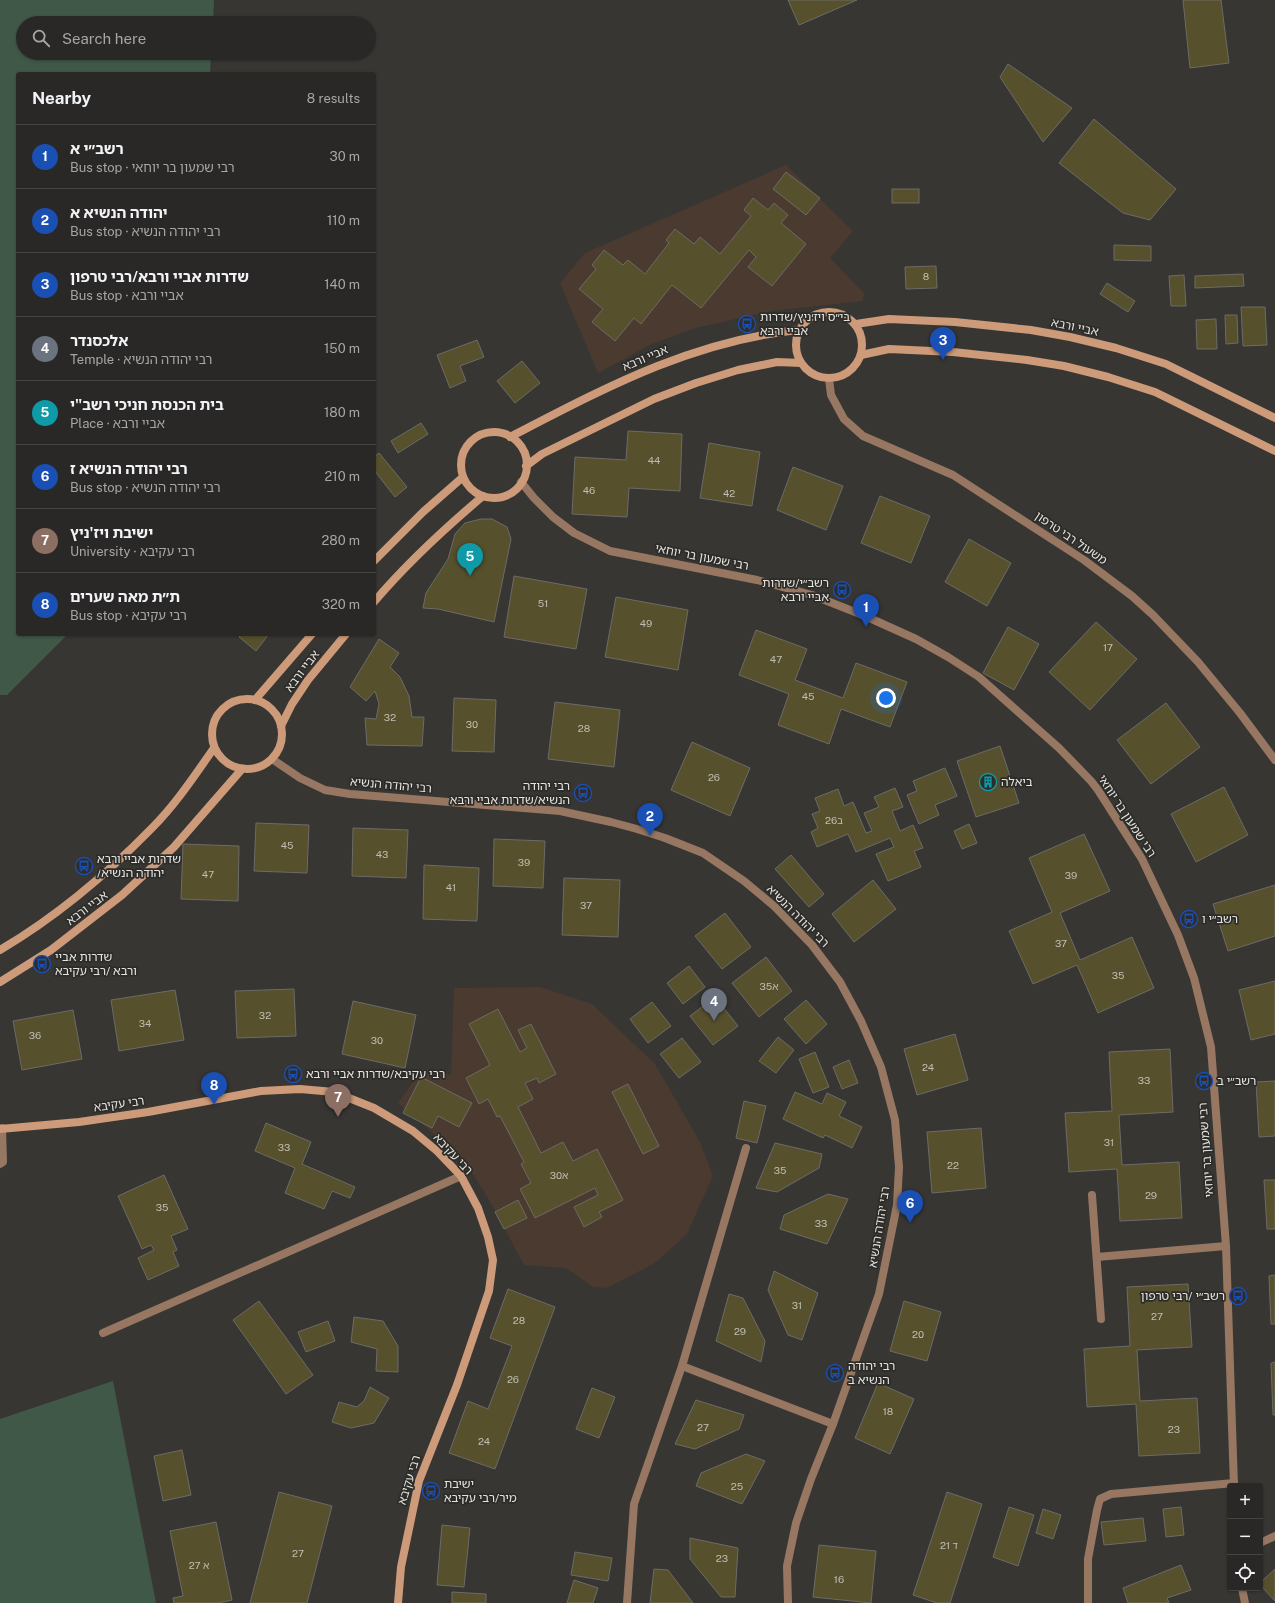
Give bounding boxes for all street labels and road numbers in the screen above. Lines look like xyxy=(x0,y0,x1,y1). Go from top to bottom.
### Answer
street label: אביי ורבא xyxy=(1050,315,1100,339)
street label: אביי ורבא xyxy=(620,342,670,374)
street label: משעול רבי טרפון xyxy=(1032,509,1110,567)
street label: רבי שמעון בר יוחאי xyxy=(654,541,750,573)
street label: אביי ורבא xyxy=(282,647,322,694)
street label: רבי שמעון בר יוחאי xyxy=(1095,772,1159,860)
street label: רבי יהודה הנשיא xyxy=(349,774,433,796)
street label: רבי יהודה הנשיא xyxy=(764,882,832,950)
street label: אביי ורבא xyxy=(64,888,111,928)
street label: רבי עקיבא xyxy=(93,1094,145,1114)
street label: רבי שמעון בר יוחאי xyxy=(1196,1102,1216,1198)
street label: רבי עקיבא xyxy=(430,1131,476,1177)
street label: רבי יהודה הנשיא xyxy=(866,1185,892,1269)
street label: רבי עקיבא xyxy=(395,1454,423,1506)

